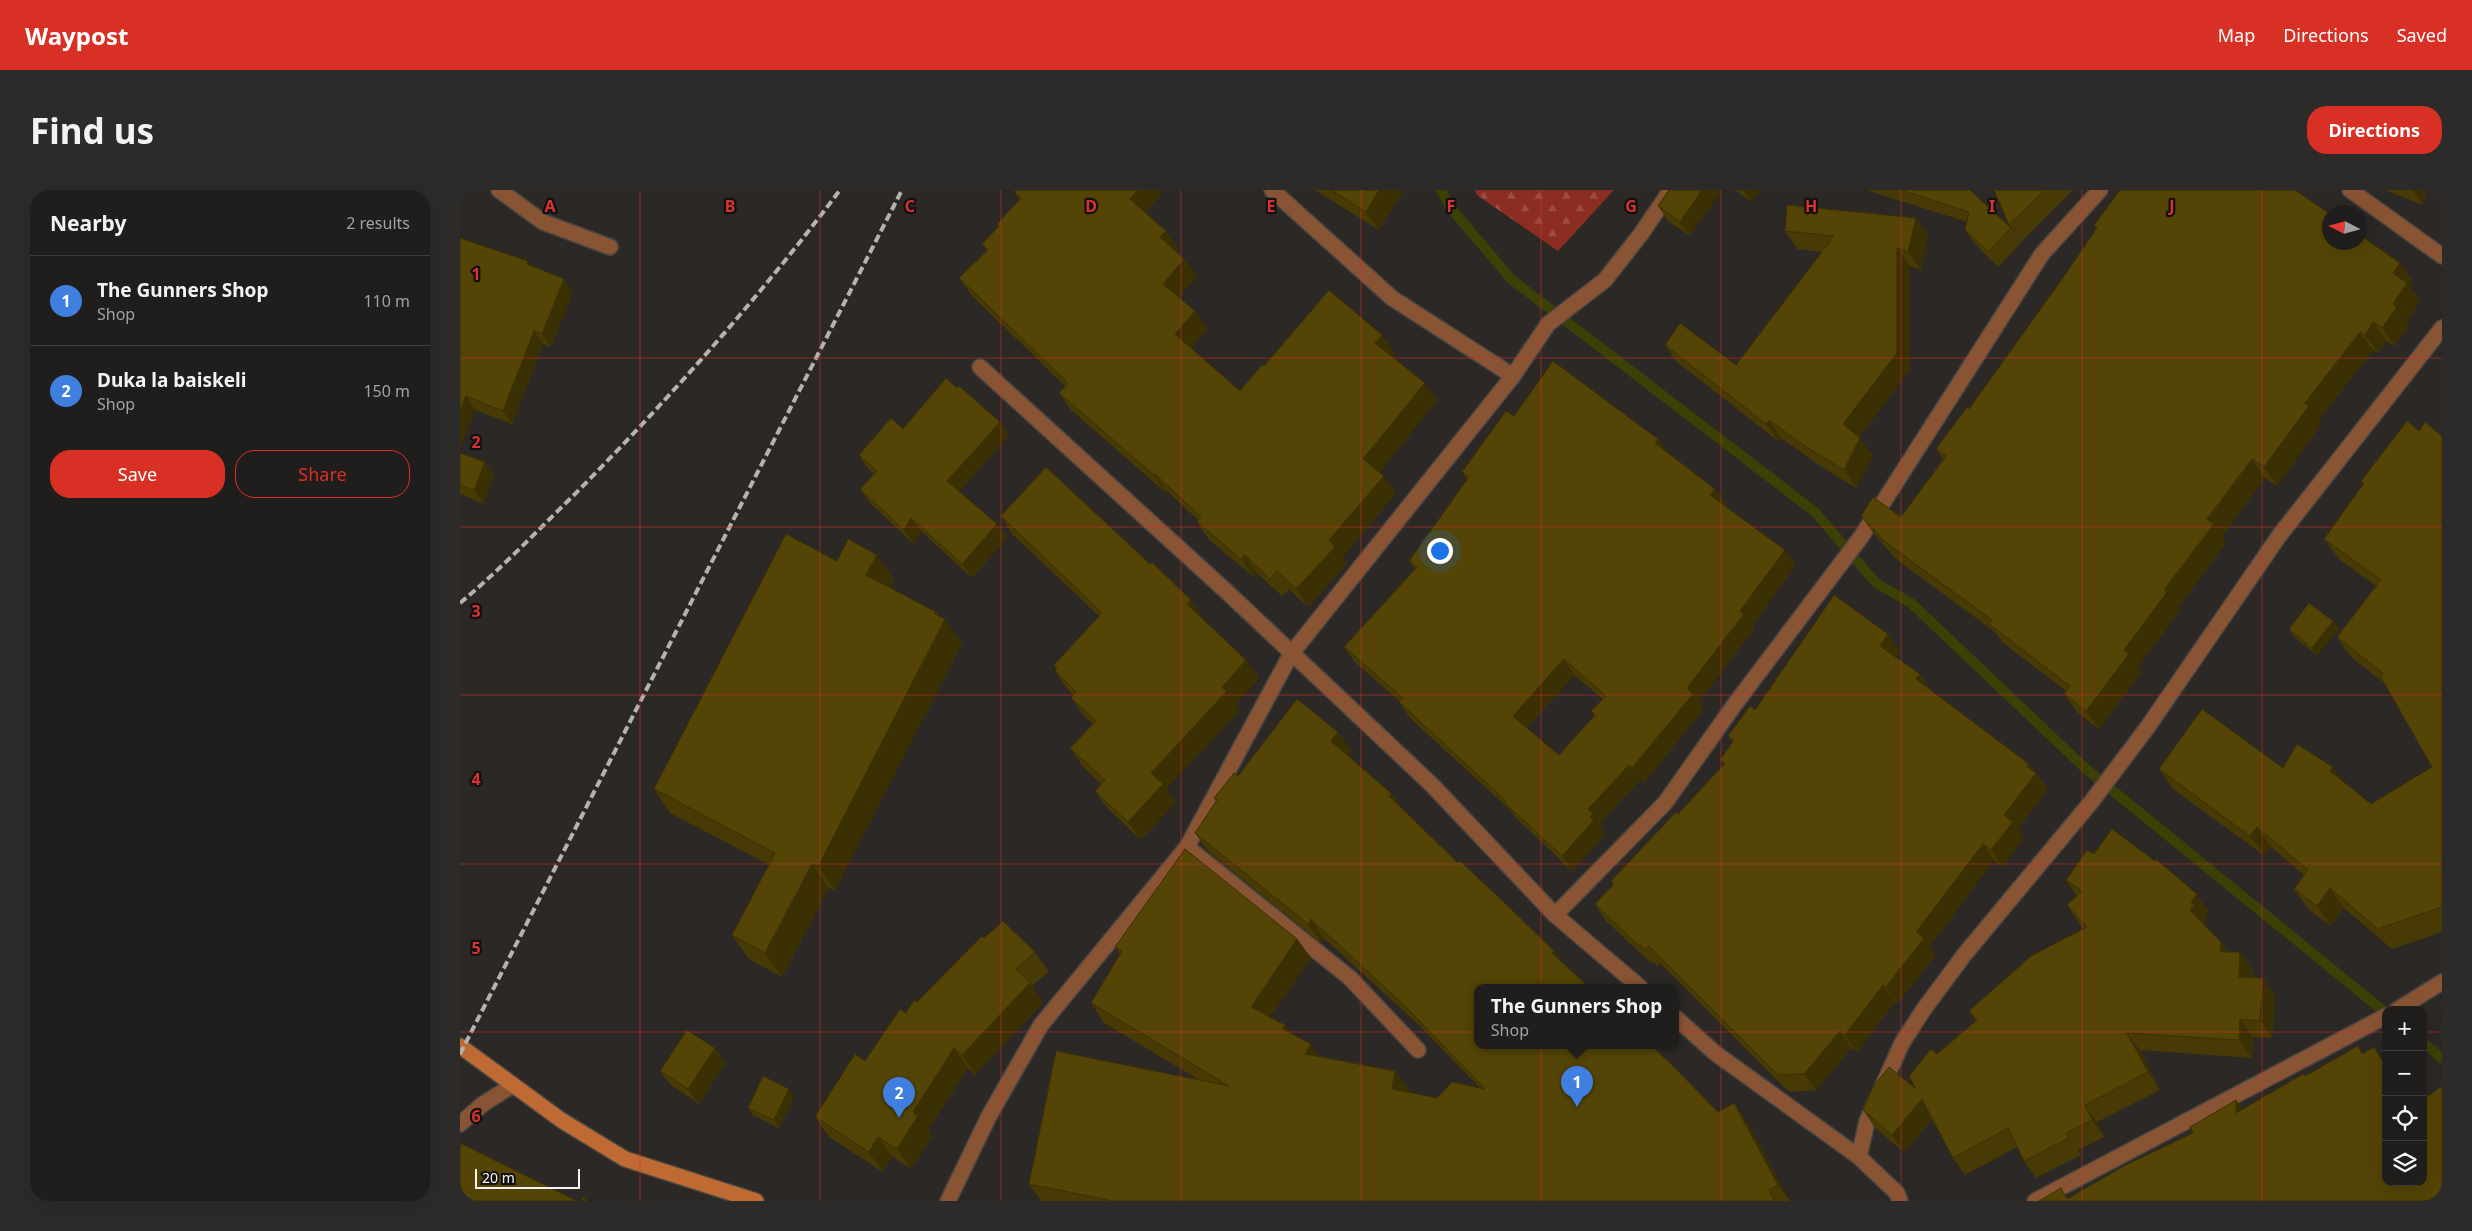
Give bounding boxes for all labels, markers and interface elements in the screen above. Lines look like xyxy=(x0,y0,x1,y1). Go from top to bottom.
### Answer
text: Waypost xyxy=(25,19,128,52)
text: Map xyxy=(2218,23,2255,47)
text: Directions xyxy=(2283,23,2369,47)
text: Saved xyxy=(2397,23,2447,47)
button: Directions xyxy=(2307,106,2442,154)
text: Find us xyxy=(30,107,154,154)
text: A xyxy=(544,195,556,217)
text: B xyxy=(725,195,735,217)
text: C xyxy=(905,195,915,217)
text: D xyxy=(1085,195,1097,217)
text: E xyxy=(1267,195,1276,217)
text: F xyxy=(1447,195,1455,217)
text: G xyxy=(1625,195,1637,217)
text: H xyxy=(1805,195,1817,217)
text: I xyxy=(1989,195,1995,217)
text: J xyxy=(2167,195,2175,217)
north arrow xyxy=(2322,205,2367,250)
text: Nearby xyxy=(50,209,126,237)
text: 2 results xyxy=(346,212,410,234)
text: 1 xyxy=(471,263,481,285)
text: The Gunners Shop xyxy=(97,277,268,303)
text: 1 xyxy=(61,290,71,312)
text: 110 m xyxy=(363,290,410,312)
text: Shop xyxy=(97,303,135,325)
text: Duka la baiskeli xyxy=(97,367,246,393)
text: 2 xyxy=(61,380,71,402)
text: 150 m xyxy=(363,380,410,402)
text: Shop xyxy=(97,393,135,415)
text: 2 xyxy=(471,431,481,453)
button: Save xyxy=(50,450,225,498)
button: Share xyxy=(235,450,410,498)
your location xyxy=(1427,538,1453,564)
text: 3 xyxy=(471,600,481,622)
text: 4 xyxy=(471,768,481,790)
text: 5 xyxy=(471,937,481,959)
popup xyxy=(1474,984,1679,1049)
text: The Gunners Shop xyxy=(1491,993,1662,1019)
map controls xyxy=(2382,1006,2427,1186)
button: + xyxy=(2382,1006,2427,1051)
text: Shop xyxy=(1491,1019,1529,1041)
button: − xyxy=(2382,1051,2427,1096)
pin: 1 xyxy=(1561,1066,1593,1107)
pin: 2 xyxy=(883,1077,915,1118)
button: locate xyxy=(2382,1096,2427,1141)
text: 6 xyxy=(471,1105,481,1127)
button: layers xyxy=(2382,1141,2427,1186)
scale bar xyxy=(475,1166,580,1189)
text: 20 m xyxy=(482,1168,515,1187)

